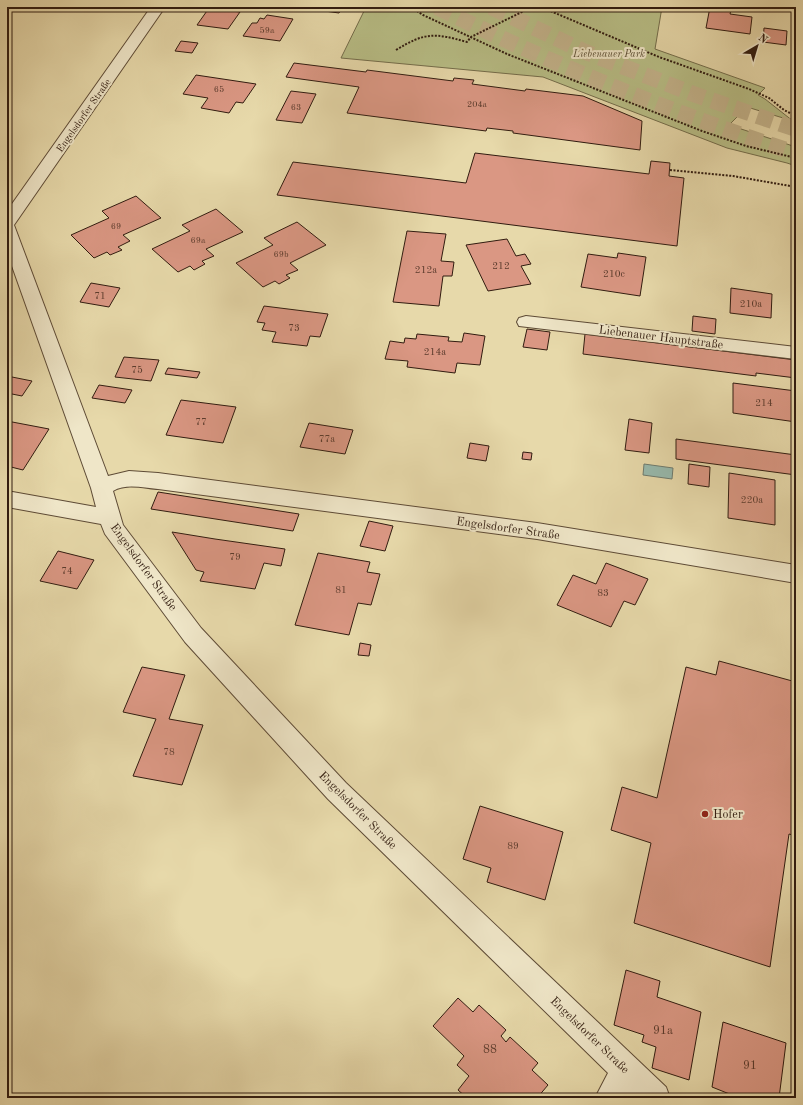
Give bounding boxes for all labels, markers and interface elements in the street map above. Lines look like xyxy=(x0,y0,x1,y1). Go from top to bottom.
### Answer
house number: 59a xyxy=(260,26,275,35)
north arrow xyxy=(737,26,777,66)
text: N xyxy=(756,32,769,47)
park label: Liebenauer Park xyxy=(572,49,645,59)
street label: Engelsdorfer Straße xyxy=(55,77,113,154)
house number: 65 xyxy=(214,85,224,94)
house number: 204a xyxy=(467,100,488,109)
house number: 63 xyxy=(291,103,301,112)
house number: 69 xyxy=(111,222,121,231)
house number: 69a xyxy=(191,236,206,245)
house number: 69b xyxy=(273,250,289,259)
house number: 212 xyxy=(492,261,510,271)
house number: 212a xyxy=(415,265,437,275)
house number: 210c xyxy=(603,269,626,279)
house number: 71 xyxy=(94,291,106,301)
house number: 210a xyxy=(740,299,762,309)
house number: 73 xyxy=(288,323,300,333)
street label: Liebenauer Hauptstraße xyxy=(598,324,724,352)
house number: 214a xyxy=(424,347,446,357)
house number: 75 xyxy=(131,365,143,375)
house number: 214 xyxy=(755,398,773,408)
house number: 77 xyxy=(195,417,207,427)
house number: 77a xyxy=(319,434,335,444)
house number: 220a xyxy=(741,495,763,505)
street label: Engelsdorfer Straße xyxy=(455,516,561,542)
street label: Engelsdorfer Straße xyxy=(108,522,179,614)
house number: 79 xyxy=(229,552,241,562)
house number: 74 xyxy=(61,566,73,576)
house number: 81 xyxy=(335,585,347,595)
house number: 83 xyxy=(597,588,609,598)
house number: 78 xyxy=(163,747,175,757)
street label: Engelsdorfer Straße xyxy=(316,770,399,852)
marker: Hofer xyxy=(700,809,710,819)
place label: Hofer xyxy=(713,809,743,821)
house number: 89 xyxy=(507,841,519,851)
street label: Engelsdorfer Straße xyxy=(548,995,631,1077)
house number: 91a xyxy=(653,1025,673,1037)
house number: 88 xyxy=(483,1044,497,1056)
house number: 91 xyxy=(743,1060,757,1072)

